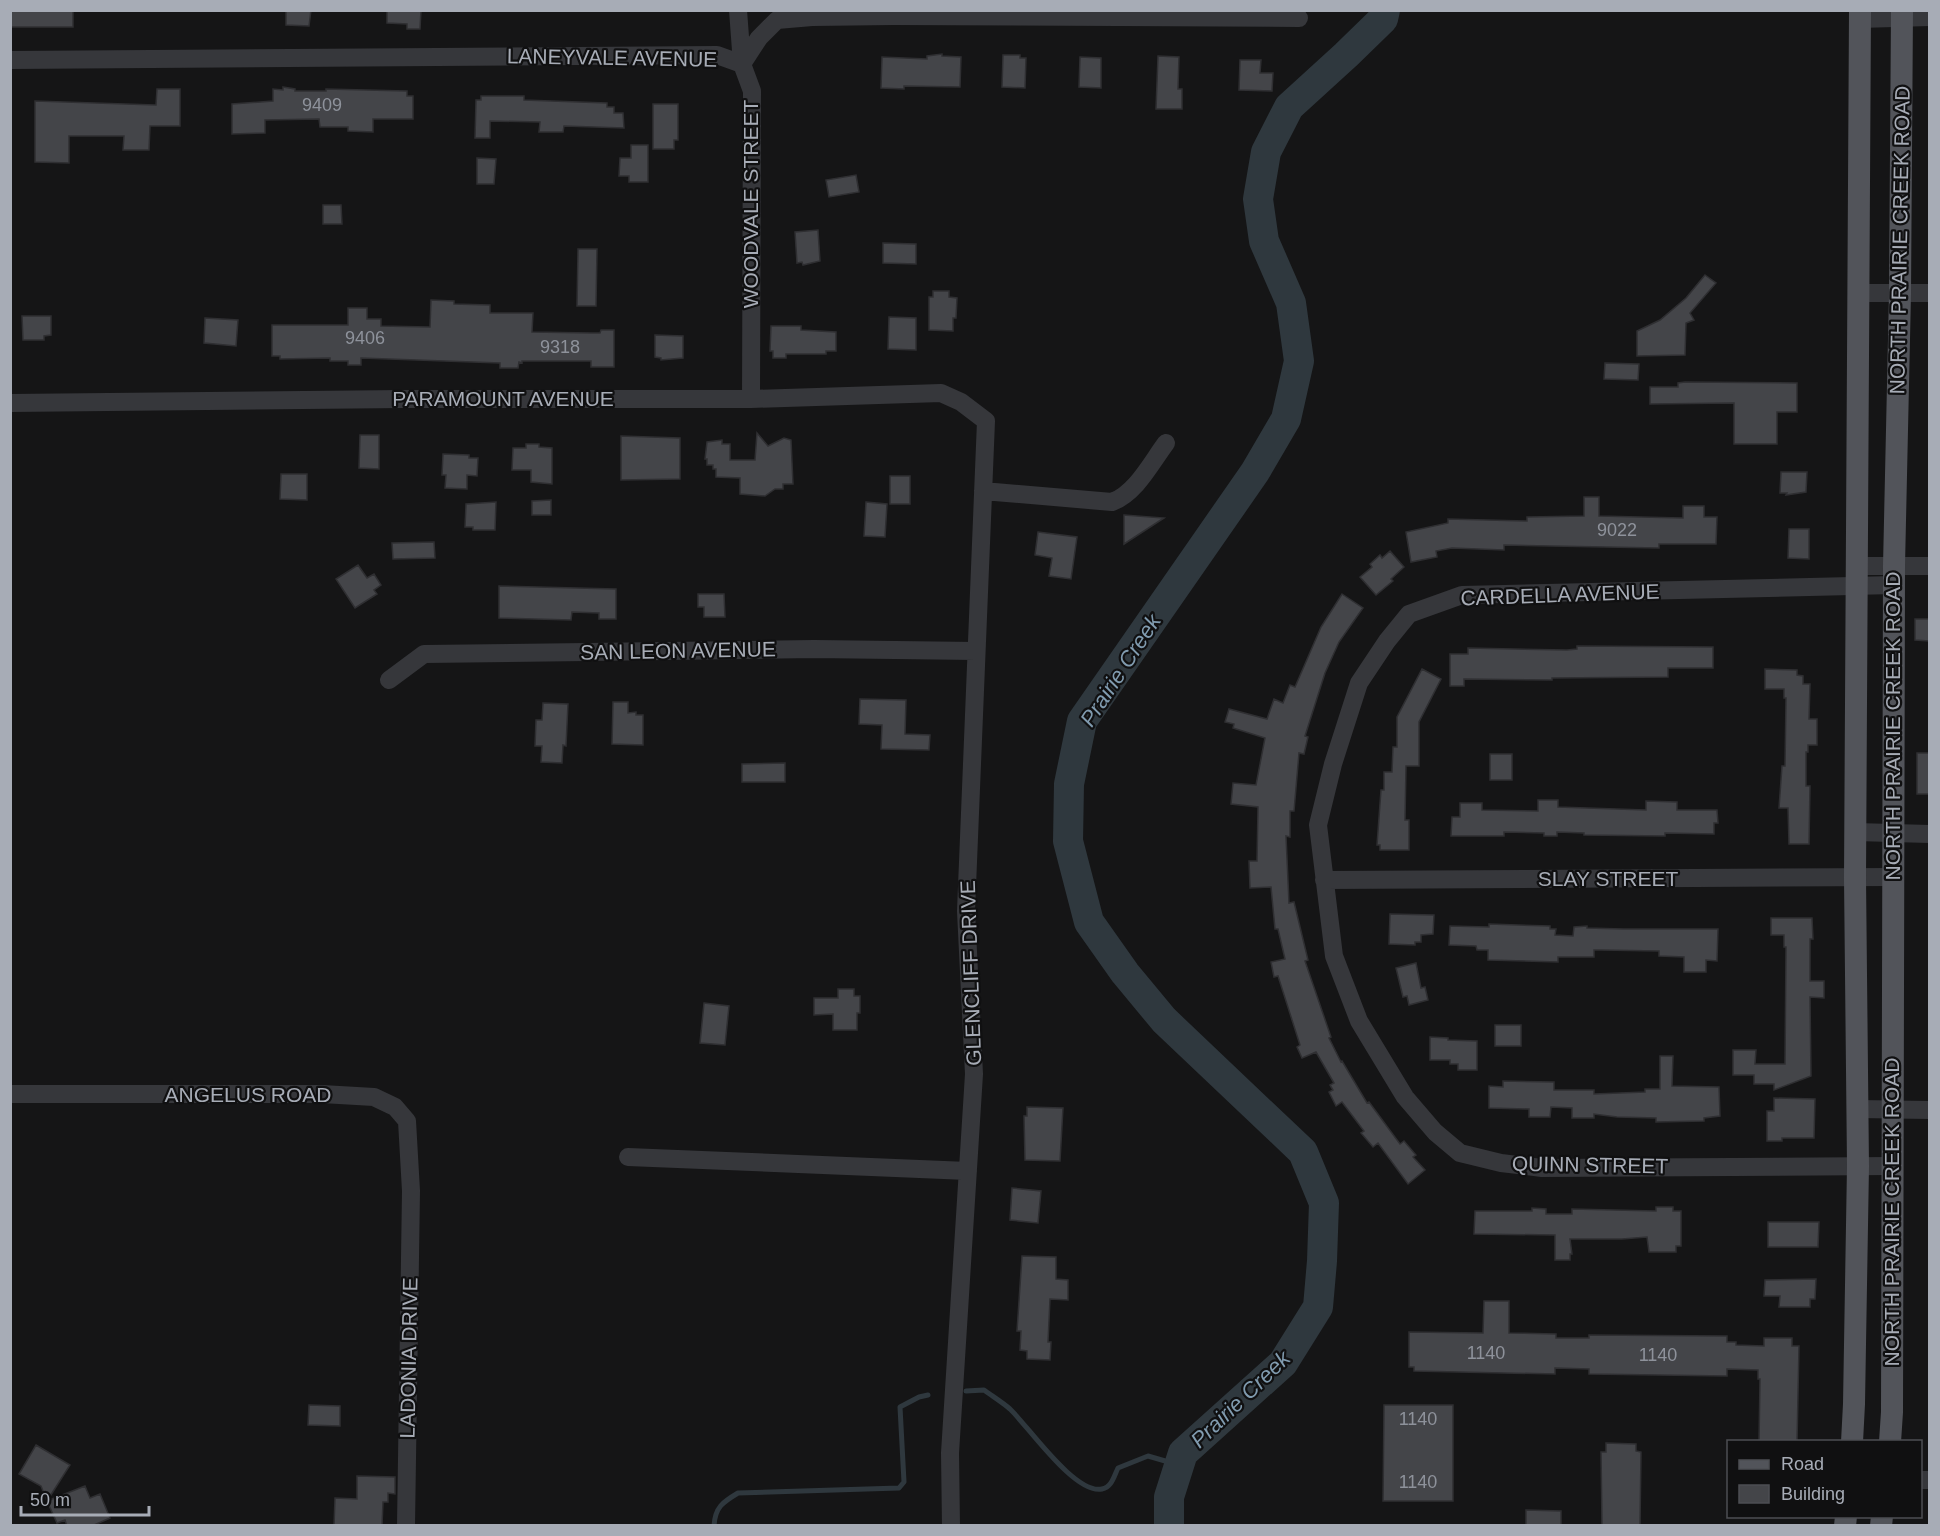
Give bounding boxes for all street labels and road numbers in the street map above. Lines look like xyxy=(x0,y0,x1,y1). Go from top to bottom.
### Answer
street label: LANEYVALE AVENUE xyxy=(507,44,717,71)
street label: NORTH PRAIRIE CREEK ROAD xyxy=(1885,85,1914,395)
street label: WOODVALE STREET xyxy=(739,100,762,308)
street label: PARAMOUNT AVENUE xyxy=(392,387,614,410)
street label: NORTH PRAIRIE CREEK ROAD xyxy=(1881,572,1904,880)
street label: CARDELLA AVENUE xyxy=(1460,580,1660,609)
street label: SAN LEON AVENUE xyxy=(580,637,776,664)
street label: SLAY STREET xyxy=(1538,867,1678,890)
street label: GLENCLIFF DRIVE xyxy=(956,880,985,1066)
street label: NORTH PRAIRIE CREEK ROAD xyxy=(1880,1058,1903,1366)
street label: ANGELUS ROAD xyxy=(165,1083,331,1106)
street label: QUINN STREET xyxy=(1512,1152,1669,1177)
street label: LADONIA DRIVE xyxy=(396,1277,421,1439)

